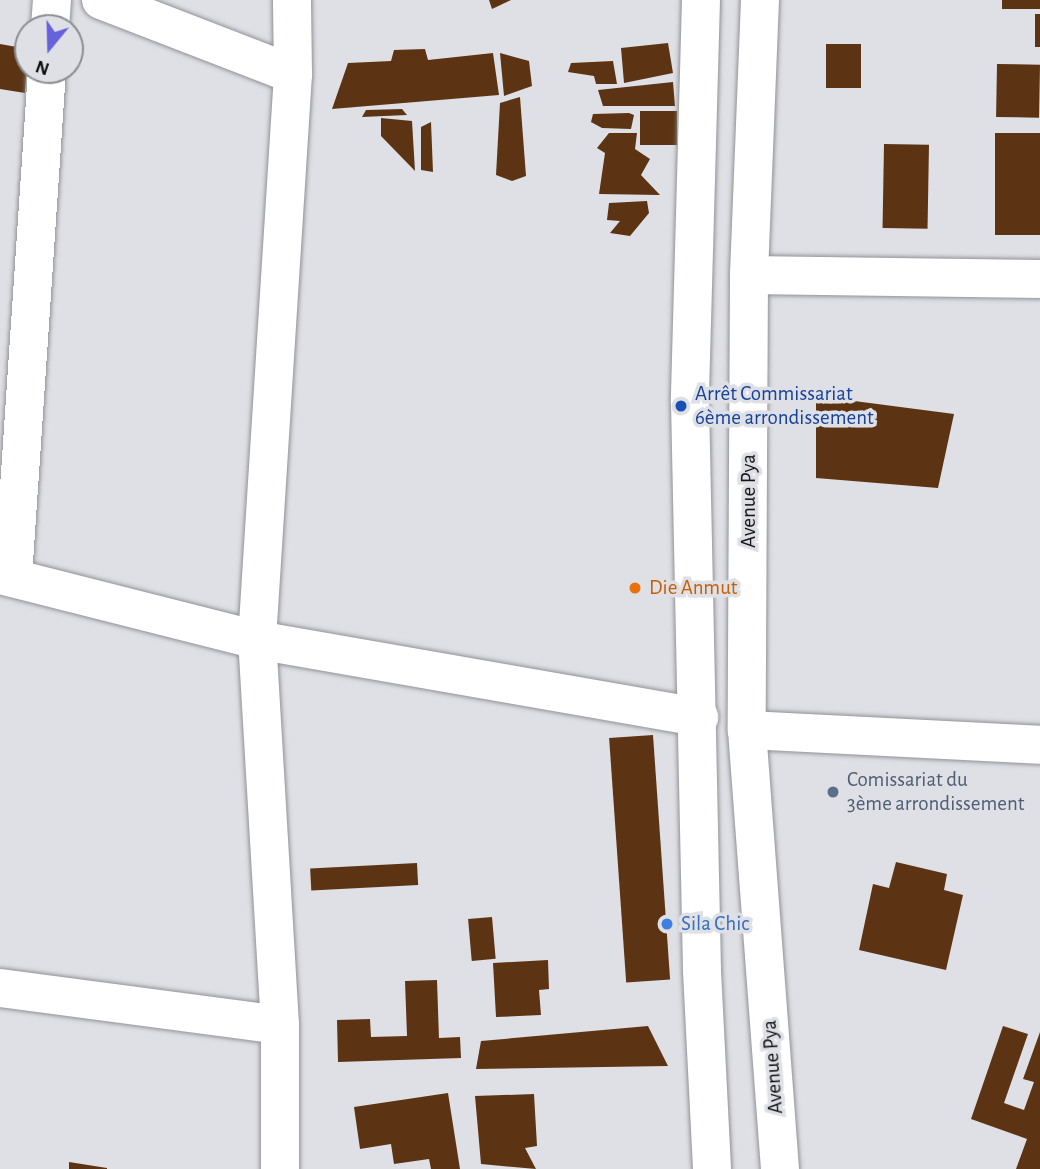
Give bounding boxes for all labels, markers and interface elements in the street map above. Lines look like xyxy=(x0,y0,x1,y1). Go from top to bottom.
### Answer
north arrow xyxy=(14,14,84,84)
text: N xyxy=(33,56,52,79)
place label: Arrêt Commissariat 6ème arrondissement xyxy=(695,381,874,431)
marker: Arrêt Commissariat 6ème arrondissement xyxy=(673,398,689,414)
street label: Avenue Pya xyxy=(736,454,762,548)
place label: Die Anmut xyxy=(649,575,738,601)
marker: Die Anmut xyxy=(627,580,643,596)
place label: Comissariat du 3ème arrondissement xyxy=(847,767,1024,817)
marker: Comissariat du 3ème arrondissement xyxy=(825,784,841,800)
place label: Sila Chic xyxy=(681,911,749,937)
marker: Sila Chic xyxy=(659,916,675,932)
street label: Avenue Pya xyxy=(757,1019,789,1115)

